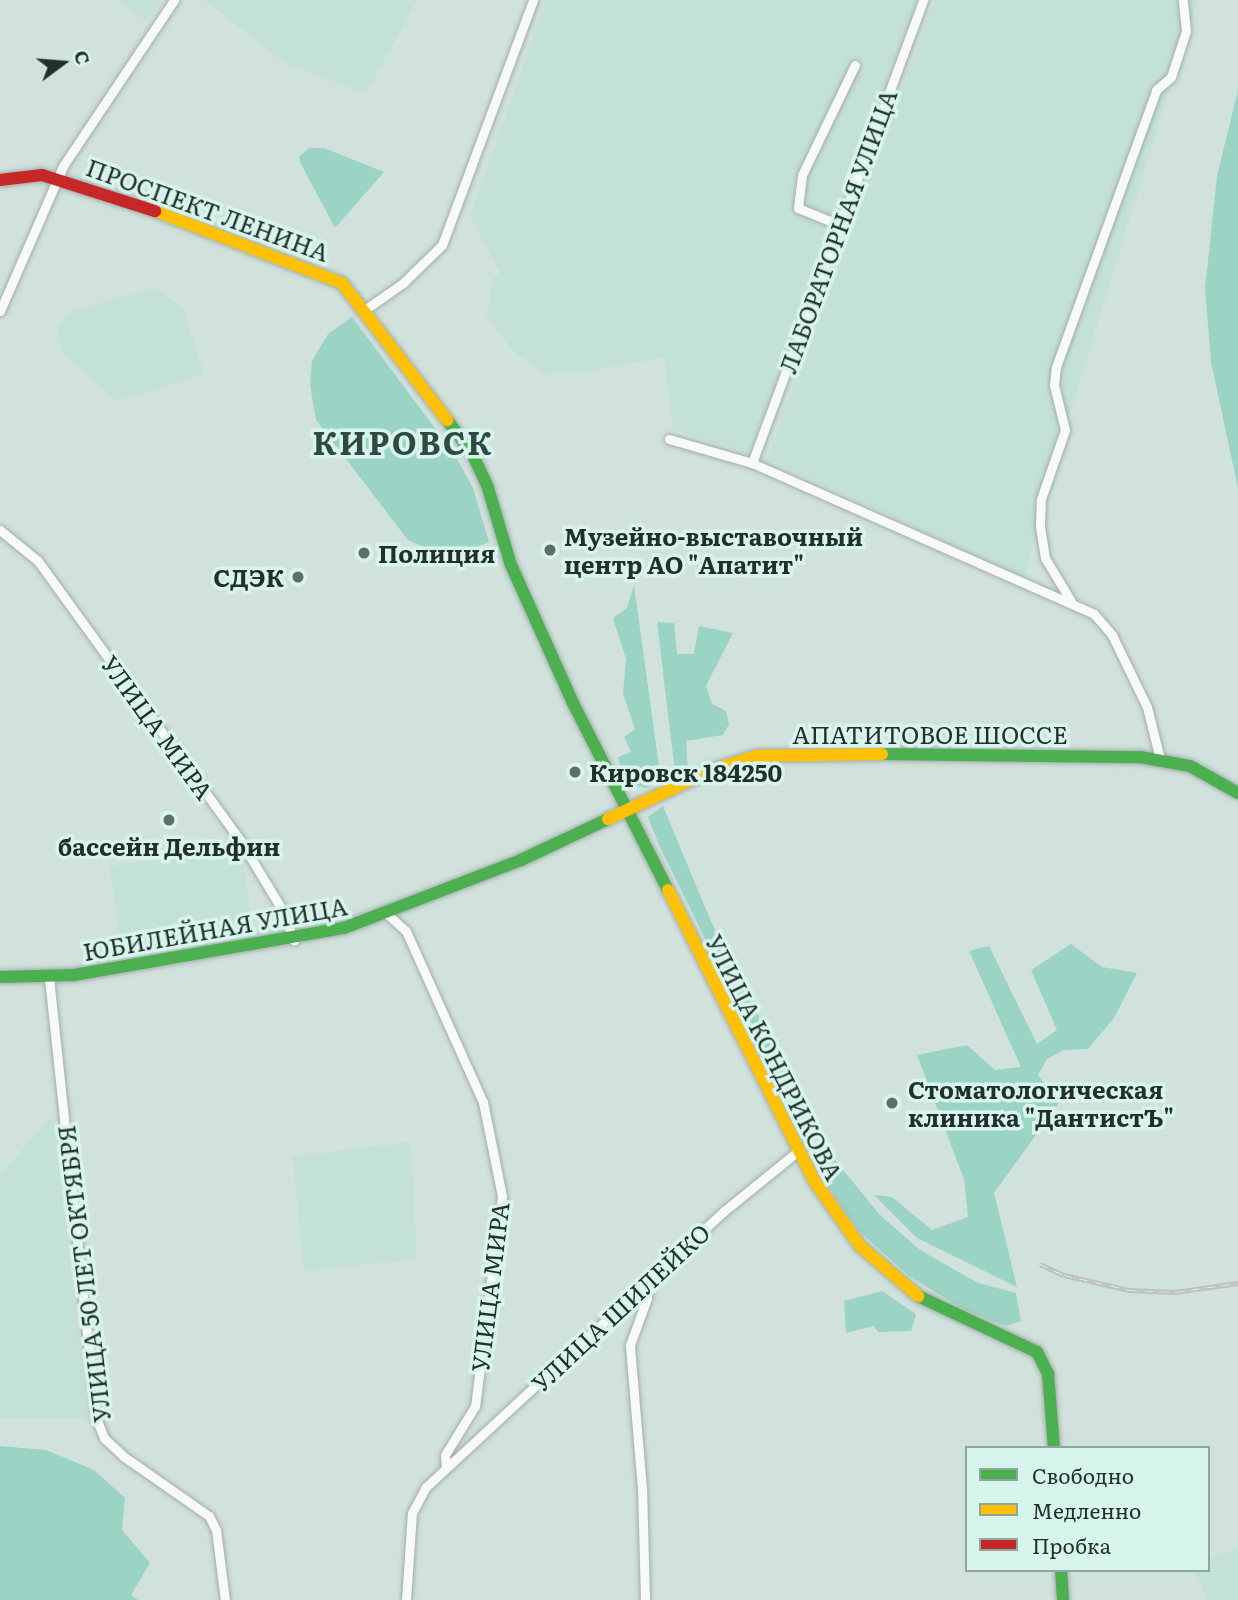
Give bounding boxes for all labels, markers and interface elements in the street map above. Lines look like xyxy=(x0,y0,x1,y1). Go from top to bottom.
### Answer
north arrow xyxy=(28,28,98,98)
text: С xyxy=(68,47,99,68)
street label: ЛАБОРАТОРНАЯ УЛИЦА xyxy=(772,85,902,377)
street label: ПРОСПЕКТ ЛЕНИНА xyxy=(83,152,333,266)
district label: КИРОВСК xyxy=(313,422,493,460)
place label: Музейно-выставочный центр АО "Апатит" xyxy=(564,522,863,578)
place label: Полиция xyxy=(378,539,495,567)
marker: Музейно-выставочный центр АО "Апатит" xyxy=(542,542,558,558)
marker: Полиция xyxy=(356,545,372,561)
place label: СДЭК xyxy=(213,563,284,591)
marker: СДЭК xyxy=(290,569,306,585)
street label: УЛИЦА МИРА xyxy=(96,649,220,805)
street label: АПАТИТОВОЕ ШОССЕ xyxy=(792,720,1068,748)
place label: Кировск 184250 xyxy=(589,758,782,786)
marker: Кировск 184250 xyxy=(567,764,583,780)
marker: бассейн Дельфин xyxy=(161,812,177,828)
place label: бассейн Дельфин xyxy=(58,832,280,860)
street label: ЮБИЛЕЙНАЯ УЛИЦА xyxy=(81,891,349,965)
street label: УЛИЦА КОНДРИКОВА xyxy=(700,929,850,1185)
place label: Стоматологическая клиника "ДантистЪ" xyxy=(908,1075,1174,1131)
marker: Стоматологическая клиника "ДантистЪ" xyxy=(882,1093,902,1113)
street label: УЛИЦА 50 ЛЕТ ОКТЯБРЯ xyxy=(50,1124,116,1424)
street label: УЛИЦА МИРА xyxy=(464,1200,514,1374)
street label: УЛИЦА ШИЛЕЙКО xyxy=(525,1217,715,1397)
legend xyxy=(965,1446,1210,1572)
text: Свободно xyxy=(1032,1459,1134,1490)
text: Медленно xyxy=(1032,1494,1141,1525)
text: Пробка xyxy=(1032,1529,1111,1560)

